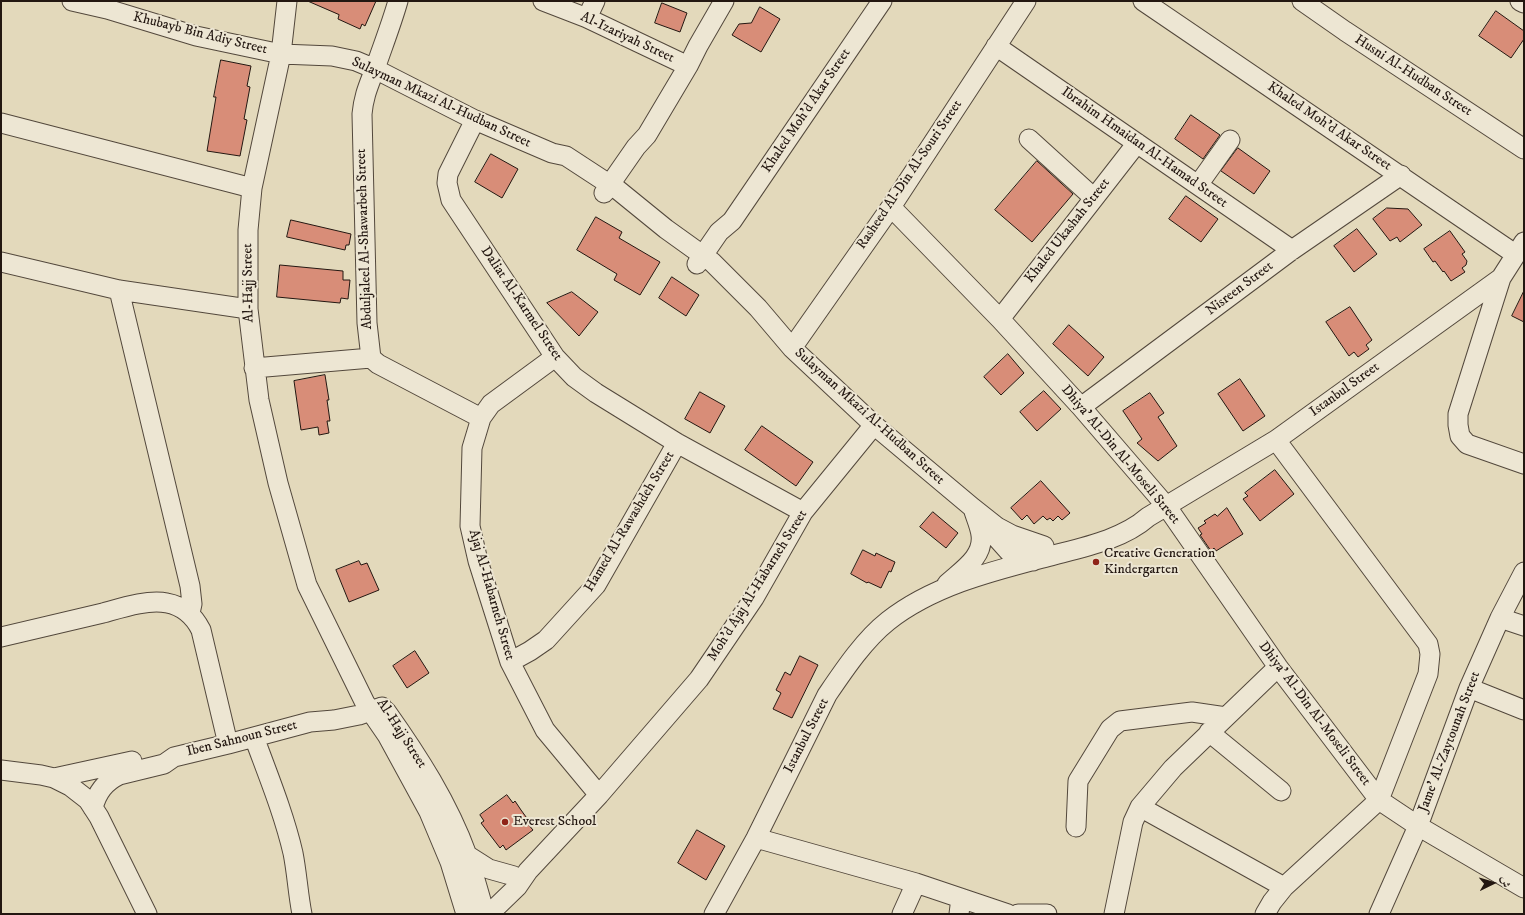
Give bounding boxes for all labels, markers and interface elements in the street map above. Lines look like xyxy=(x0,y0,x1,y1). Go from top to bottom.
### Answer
street label: Khubayb Bin Adiy Street xyxy=(131,9,269,59)
street label: Al-Izariyah Street xyxy=(577,9,677,67)
street label: Husni Al-Hudban Street xyxy=(1351,32,1475,120)
street label: Khaled Moh’d Akar Street xyxy=(759,46,855,176)
street label: Sulayman Mkazi Al-Hudban Street xyxy=(349,54,533,152)
street label: Khaled Moh’d Akar Street xyxy=(1264,79,1394,175)
street label: Ibrahim Hmaidan Al-Hamad Street xyxy=(1058,84,1230,212)
street label: Rasheed Al-Din Al-Souri Street xyxy=(854,97,966,253)
street label: Abduljaleel Al-Shawarbeh Street xyxy=(353,148,377,330)
street label: Khaled Ukashah Street xyxy=(1022,175,1114,287)
street label: Al-Hajj Street xyxy=(240,243,258,323)
street label: Daliat Al-Karmel Street xyxy=(477,244,565,364)
street label: Nisreen Street xyxy=(1203,258,1277,320)
street label: Sulayman Mkazi Al-Hudban Street xyxy=(791,345,947,489)
street label: Istanbul Street xyxy=(1307,359,1383,421)
street label: Dhiya’ Al-Din Al-Moseli Street xyxy=(1057,382,1183,528)
street label: Hamed Al-Rawashdeh Street xyxy=(581,449,679,595)
street label: Moh’d Ajaj Al-Habarneh Street xyxy=(704,507,812,665)
street label: Ajaj Al-Habarneh Street xyxy=(464,528,518,662)
place label: Creative Generation Kindergarten xyxy=(1104,546,1215,578)
marker: Creative Generation Kindergarten xyxy=(1091,557,1101,567)
street label: Dhiya’ Al-Din Al-Moseli Street xyxy=(1254,639,1374,789)
street label: Jame' Al-Zaytounah Street xyxy=(1415,669,1485,815)
street label: Al-Hajj Street xyxy=(372,696,430,772)
street label: Istanbul Street xyxy=(781,696,833,776)
street label: Iben Sahnoun Street xyxy=(185,717,299,761)
place label: Everest School xyxy=(513,814,596,830)
marker: Everest School xyxy=(500,817,510,827)
north arrow xyxy=(1473,863,1513,903)
text: ش xyxy=(1498,876,1512,888)

